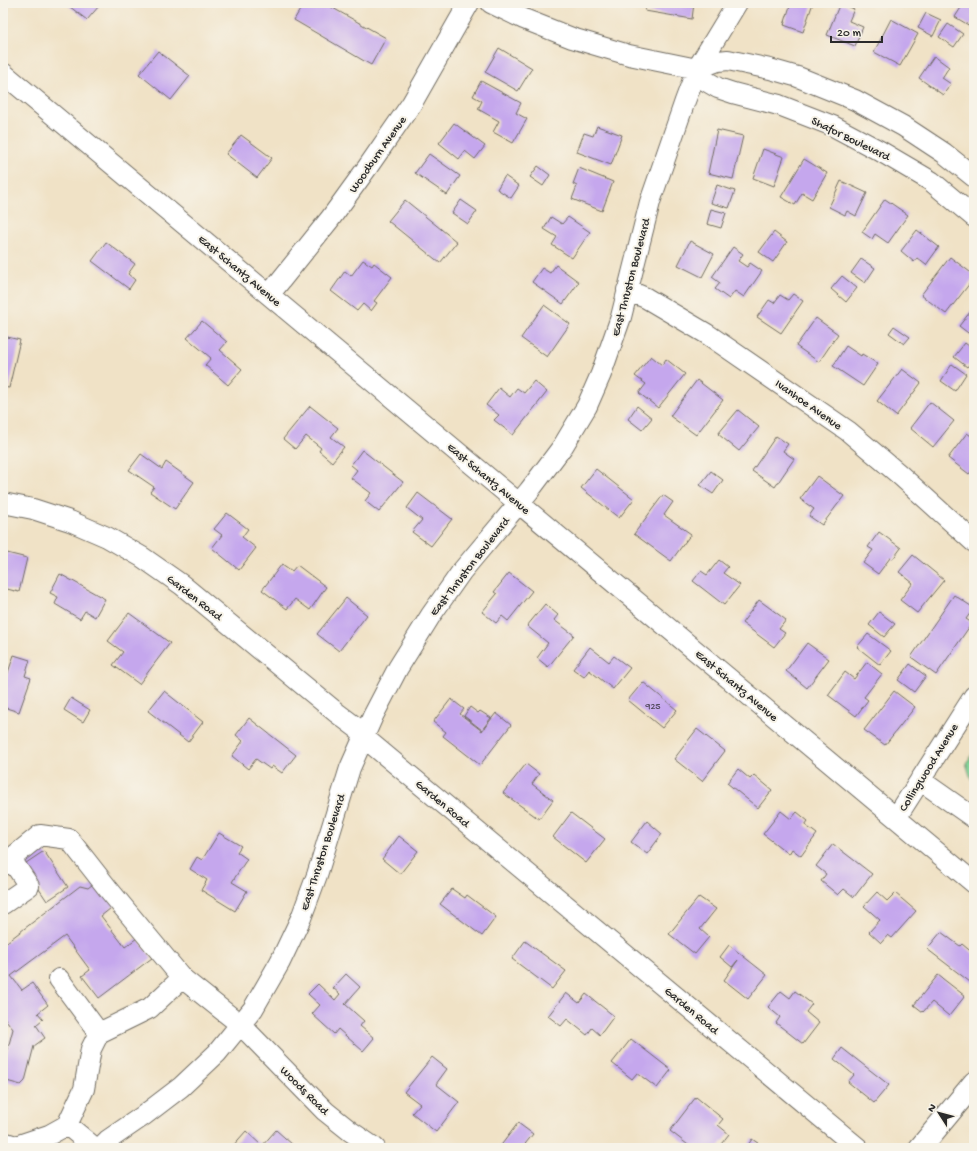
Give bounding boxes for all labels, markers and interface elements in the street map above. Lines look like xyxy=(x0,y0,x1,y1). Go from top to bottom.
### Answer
scale bar xyxy=(831,18,882,44)
text: 20 m xyxy=(837,27,862,41)
street label: Woodburn Avenue xyxy=(347,113,411,196)
street label: Shafor Boulevard xyxy=(809,115,893,165)
street label: East Thruston Boulevard xyxy=(609,216,655,338)
street label: East Schantz Avenue xyxy=(194,233,284,311)
street label: Ivanhoe Avenue xyxy=(772,377,845,434)
street label: East Schantz Avenue xyxy=(443,441,533,519)
street label: East Thruston Boulevard xyxy=(428,514,514,619)
street label: Garden Road xyxy=(163,573,225,625)
street label: East Schantz Avenue xyxy=(691,648,781,726)
house number: 925 xyxy=(644,701,661,713)
street label: Collingwood Avenue xyxy=(897,721,963,815)
street label: Garden Road xyxy=(412,778,472,832)
street label: East Thruston Boulevard xyxy=(298,792,350,913)
street label: Garden Road xyxy=(661,985,721,1039)
street label: Woods Road xyxy=(276,1064,332,1119)
north arrow xyxy=(919,1093,959,1133)
text: N xyxy=(926,1102,939,1115)

